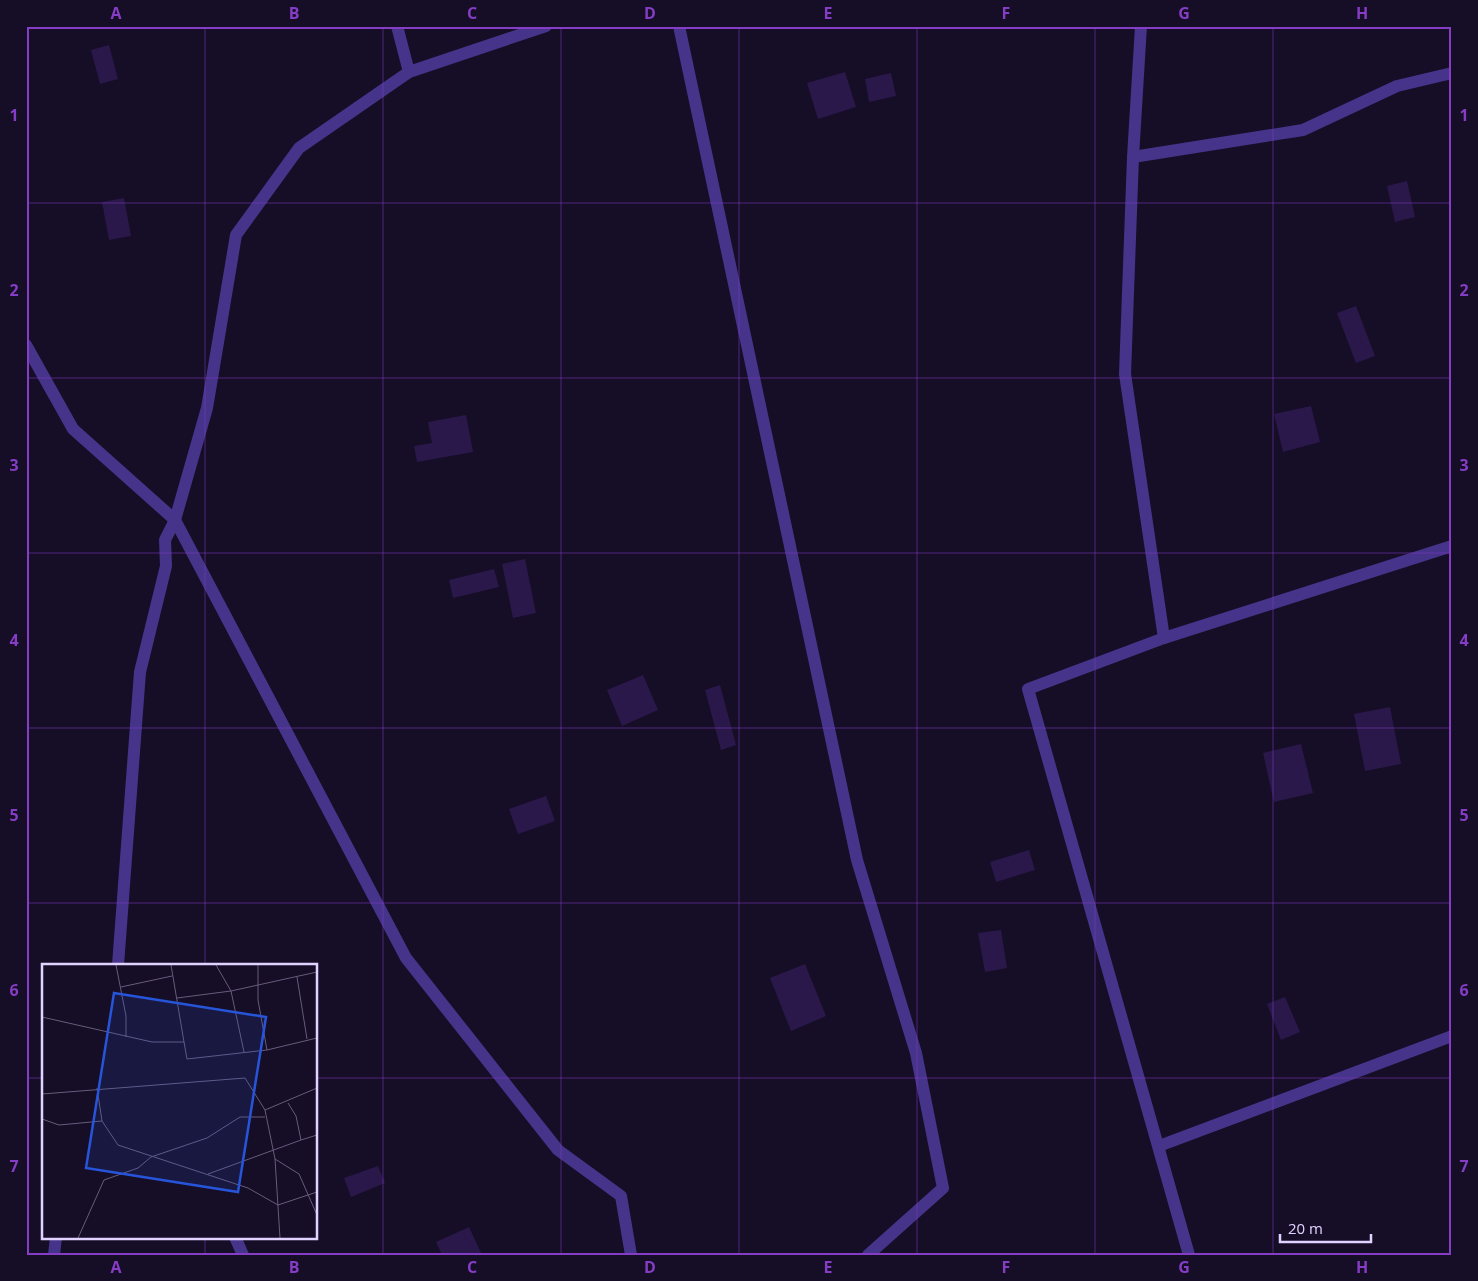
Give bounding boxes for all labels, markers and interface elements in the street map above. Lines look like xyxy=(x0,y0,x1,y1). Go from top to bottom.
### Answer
text: A xyxy=(110,2,122,24)
text: B xyxy=(289,2,299,24)
text: C xyxy=(467,2,477,24)
text: D xyxy=(644,2,656,24)
text: E xyxy=(824,2,833,24)
text: F xyxy=(1002,2,1010,24)
text: G xyxy=(1178,2,1190,24)
text: H xyxy=(1356,2,1368,24)
text: 1 xyxy=(9,104,19,126)
text: 1 xyxy=(1459,104,1469,126)
text: 2 xyxy=(9,279,19,301)
text: 2 xyxy=(1459,279,1469,301)
text: 3 xyxy=(9,454,19,476)
text: 3 xyxy=(1459,454,1469,476)
text: 4 xyxy=(9,629,19,651)
text: 4 xyxy=(1459,629,1469,651)
text: 5 xyxy=(9,804,19,826)
text: 5 xyxy=(1459,804,1469,826)
inset map xyxy=(42,964,318,1238)
text: 6 xyxy=(9,979,19,1001)
text: 6 xyxy=(1459,979,1469,1001)
text: 7 xyxy=(9,1155,19,1177)
text: 7 xyxy=(1459,1155,1469,1177)
scale bar xyxy=(1280,1211,1372,1243)
text: 20 m xyxy=(1288,1218,1323,1238)
text: A xyxy=(110,1256,122,1278)
text: B xyxy=(289,1256,299,1278)
text: C xyxy=(467,1256,477,1278)
text: D xyxy=(644,1256,656,1278)
text: E xyxy=(824,1256,833,1278)
text: F xyxy=(1002,1256,1010,1278)
text: G xyxy=(1178,1256,1190,1278)
text: H xyxy=(1356,1256,1368,1278)

